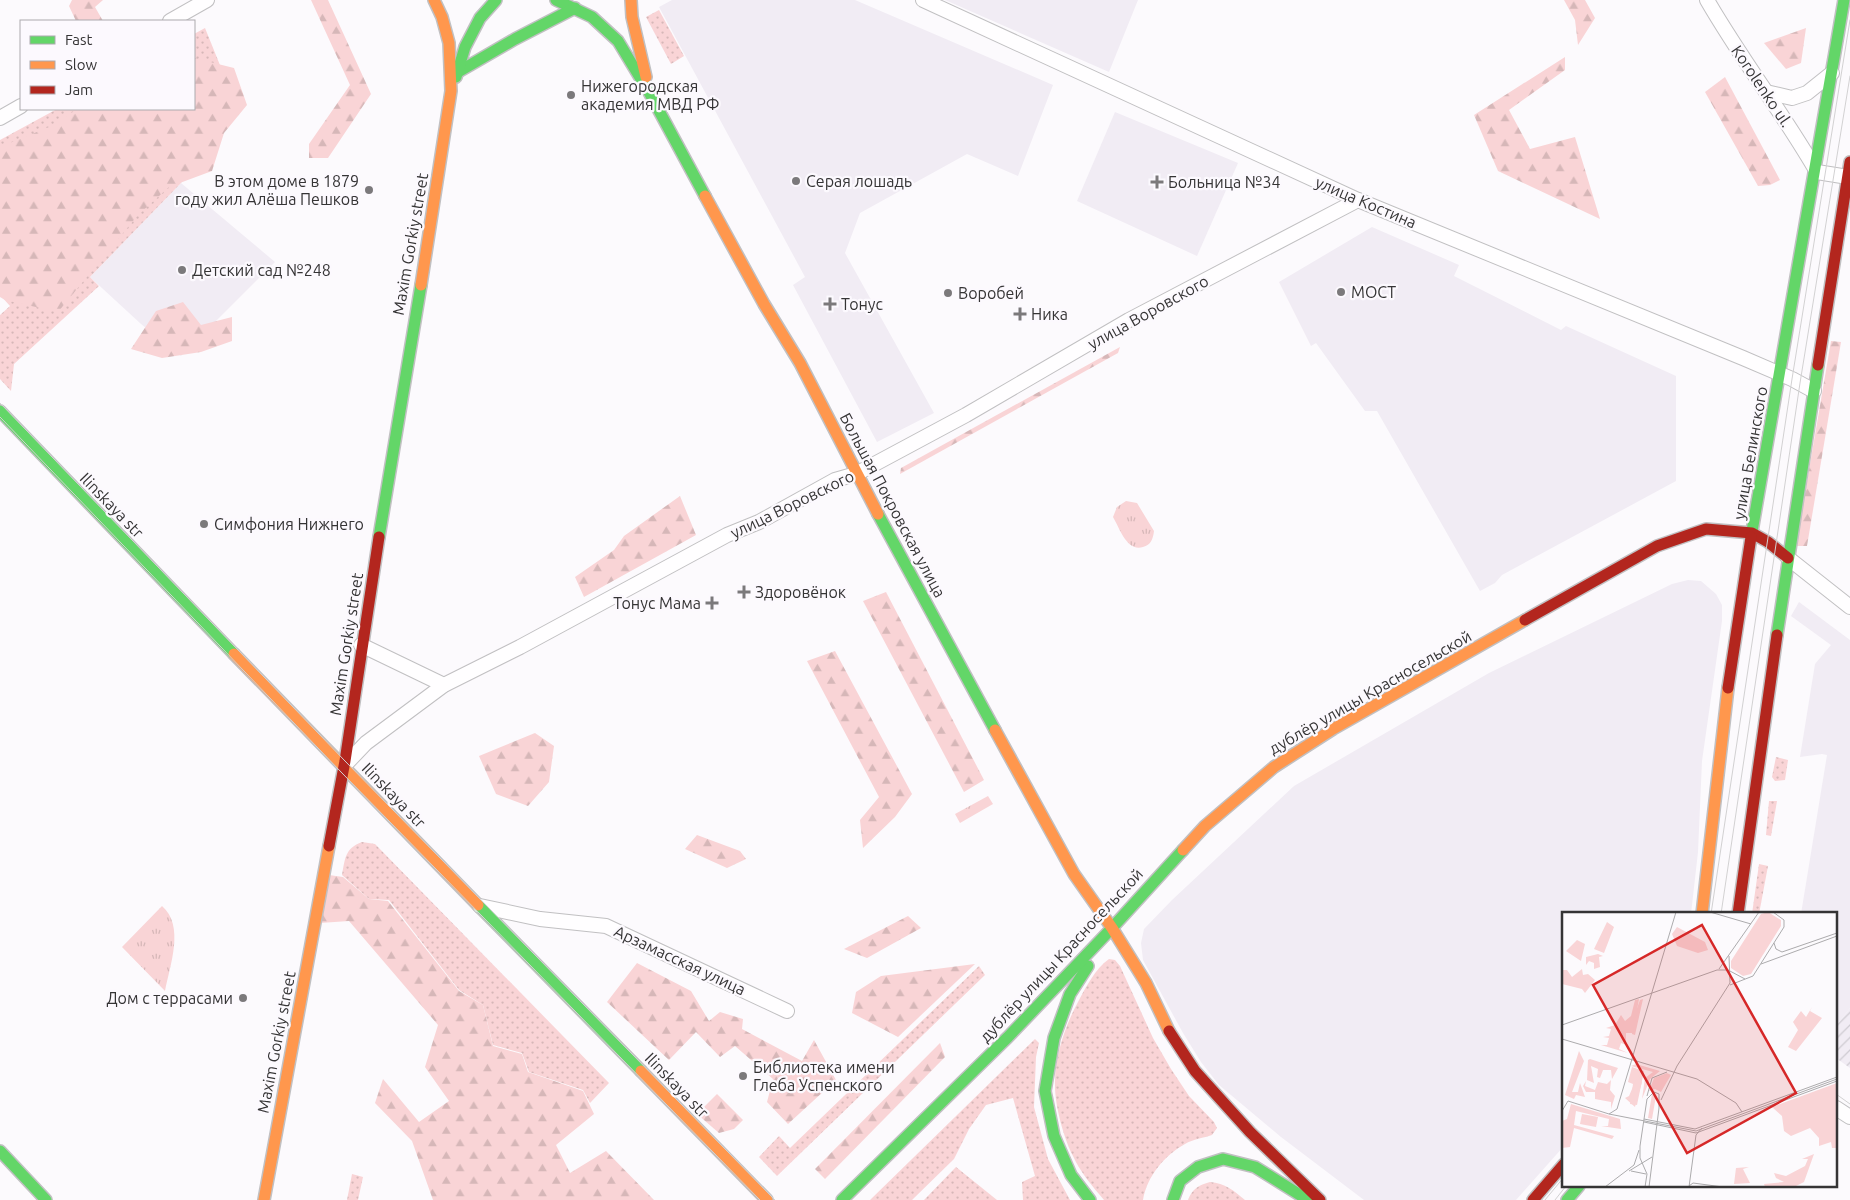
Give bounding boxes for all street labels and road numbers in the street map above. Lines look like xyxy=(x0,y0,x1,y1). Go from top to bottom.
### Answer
street label: Korolenko ul. xyxy=(1728,42,1796,130)
street label: Maxim Gorkiy street xyxy=(389,171,432,317)
street label: улица Костина xyxy=(1313,173,1419,231)
street label: улица Воровского xyxy=(1085,271,1211,353)
street label: улица Белинского xyxy=(1729,385,1771,521)
street label: Большая Покровская улица xyxy=(837,410,949,600)
street label: улица Воровского xyxy=(727,466,857,542)
street label: Ilinskaya str xyxy=(77,469,147,541)
street label: Maxim Gorkiy street xyxy=(326,571,366,717)
street label: дублёр улицы Красносельской xyxy=(1266,627,1474,757)
street label: Ilinskaya str xyxy=(359,759,429,831)
street label: дублёр улицы Красносельской xyxy=(976,864,1146,1046)
street label: Арзамасская улица xyxy=(611,922,749,998)
street label: Maxim Gorkiy street xyxy=(253,969,299,1114)
street label: Ilinskaya str xyxy=(642,1049,712,1121)

